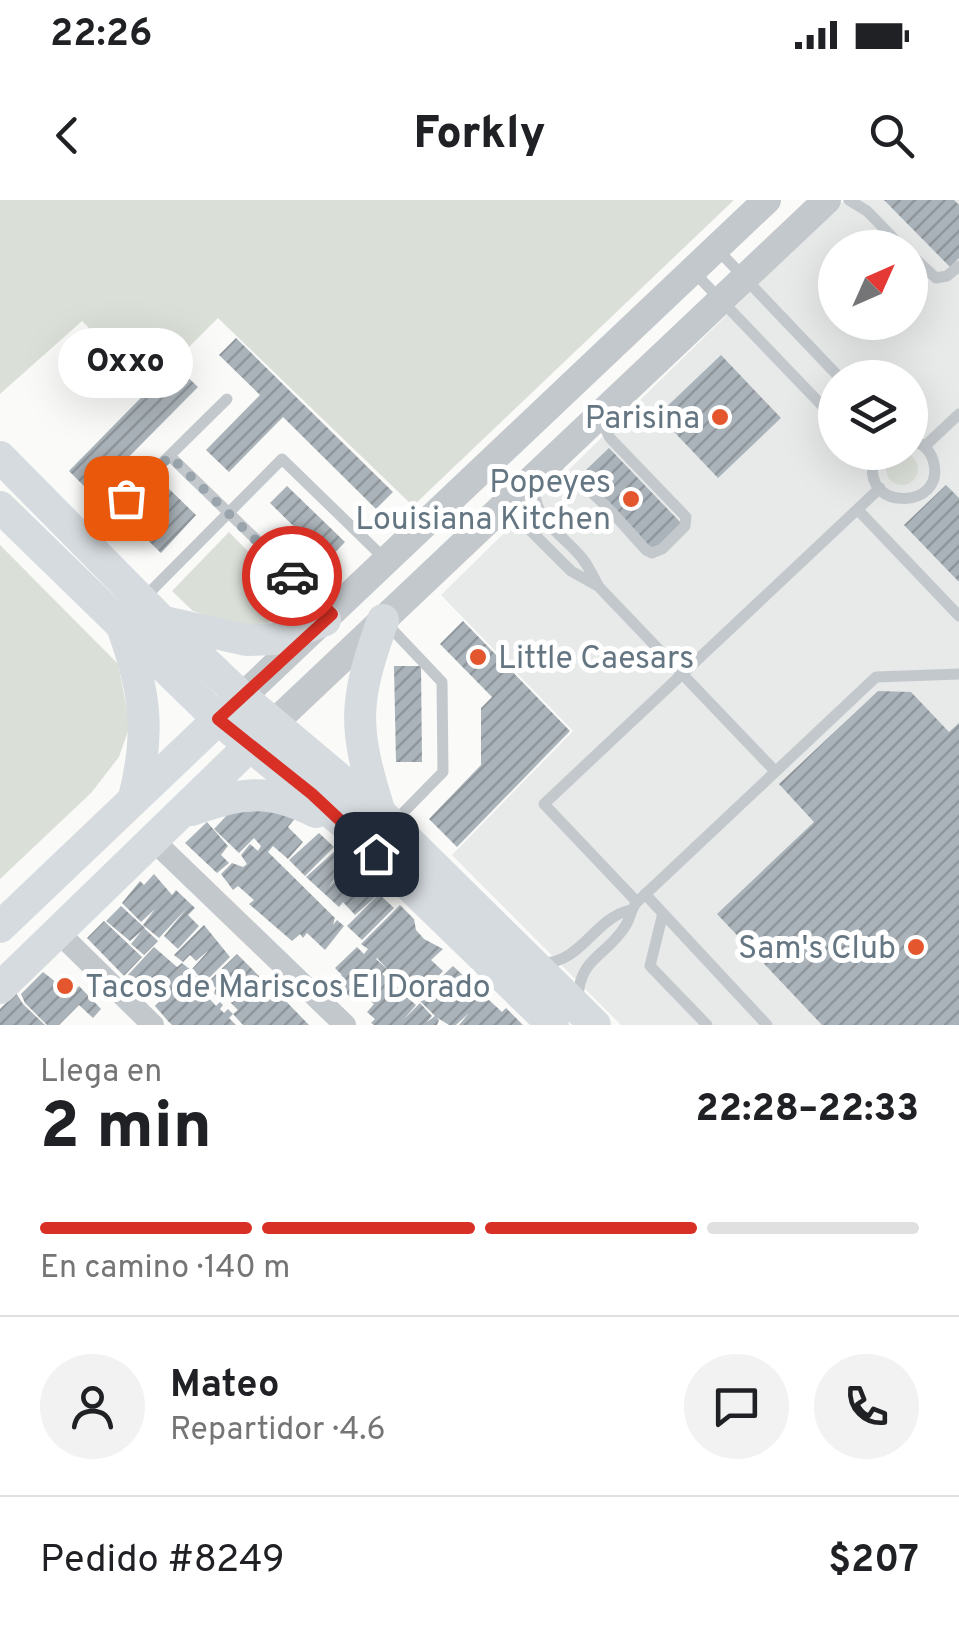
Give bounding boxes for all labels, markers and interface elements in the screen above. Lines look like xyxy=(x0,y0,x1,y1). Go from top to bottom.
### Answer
text: 22:26 xyxy=(50,11,152,60)
text: Forkly xyxy=(413,107,546,164)
icon: back xyxy=(40,108,95,163)
icon: search xyxy=(864,108,919,163)
north arrow xyxy=(818,230,928,340)
map controls xyxy=(818,230,928,470)
callout: Oxxo xyxy=(58,328,194,398)
text: Oxxo xyxy=(86,343,165,383)
button: layers xyxy=(818,360,928,470)
place label: Parisina xyxy=(585,400,700,440)
marker: Parisina xyxy=(709,406,731,428)
pin xyxy=(84,456,169,541)
place label: Popeyes Louisiana Kitchen xyxy=(355,464,611,541)
icon: bag xyxy=(99,471,154,526)
marker: Popeyes Louisiana Kitchen xyxy=(620,488,642,510)
courier xyxy=(242,526,342,626)
icon: car xyxy=(265,549,320,604)
place label: Little Caesars xyxy=(498,640,694,680)
marker: Little Caesars xyxy=(467,646,489,668)
pin xyxy=(334,812,419,897)
icon: home xyxy=(349,827,404,882)
place label: Sam's Club xyxy=(738,930,896,970)
marker: Sam's Club xyxy=(905,936,927,958)
place label: Tacos de Mariscos El Dorado xyxy=(85,969,491,1009)
marker: Tacos de Mariscos El Dorado xyxy=(54,975,76,997)
text: Llega en xyxy=(40,1053,162,1093)
text: 22:28–22:33 xyxy=(696,1086,919,1135)
text: 2 min xyxy=(40,1089,212,1171)
text: En camino · 140 m xyxy=(40,1249,290,1289)
button: person xyxy=(40,1354,145,1459)
button: chat xyxy=(684,1354,789,1459)
button: phone xyxy=(814,1354,919,1459)
text: Mateo xyxy=(170,1362,280,1411)
text: Repartidor · 4.6 xyxy=(170,1411,386,1451)
text: Pedido #8249 xyxy=(40,1537,285,1586)
text: $207 xyxy=(828,1537,919,1586)

